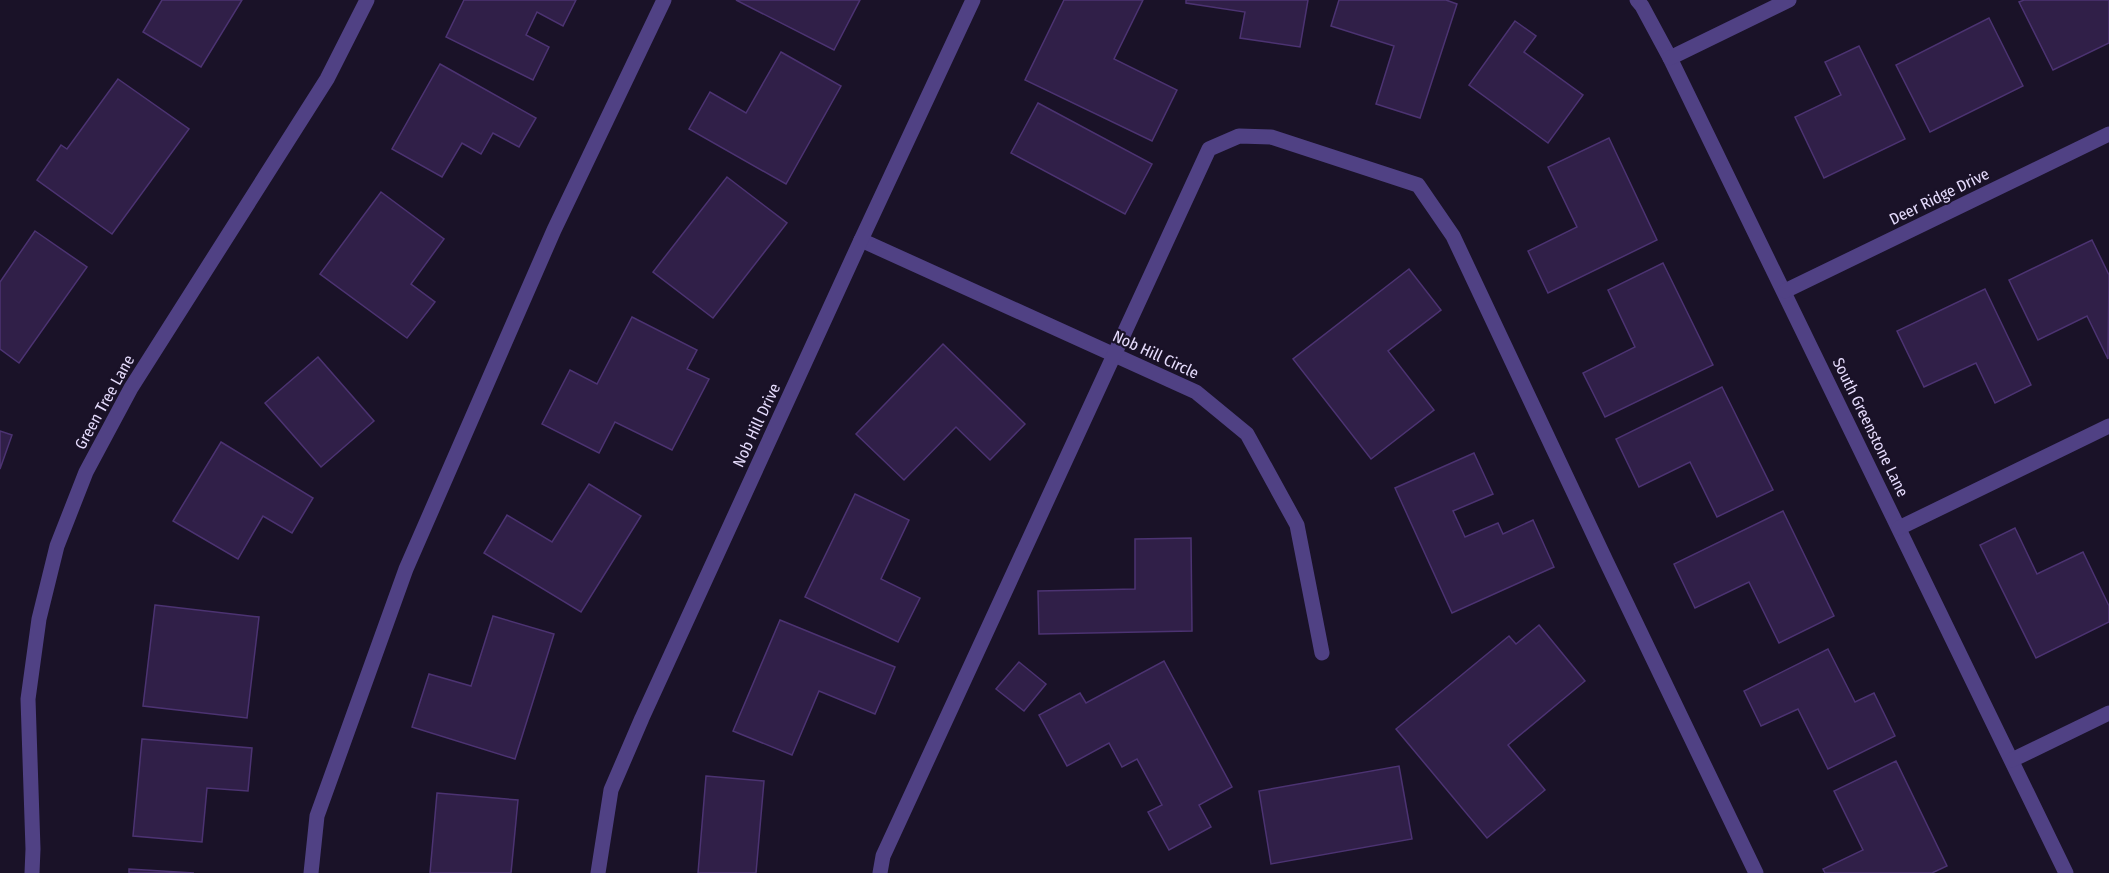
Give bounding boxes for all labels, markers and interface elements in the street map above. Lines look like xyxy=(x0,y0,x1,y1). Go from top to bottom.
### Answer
street label: Deer Ridge Drive xyxy=(1886,164,1992,229)
street label: Nob Hill Circle xyxy=(1110,326,1202,383)
street label: Green Tree Lane xyxy=(71,352,138,453)
street label: South Greenstone Lane xyxy=(1829,355,1912,500)
street label: Nob Hill Drive xyxy=(729,380,784,470)

